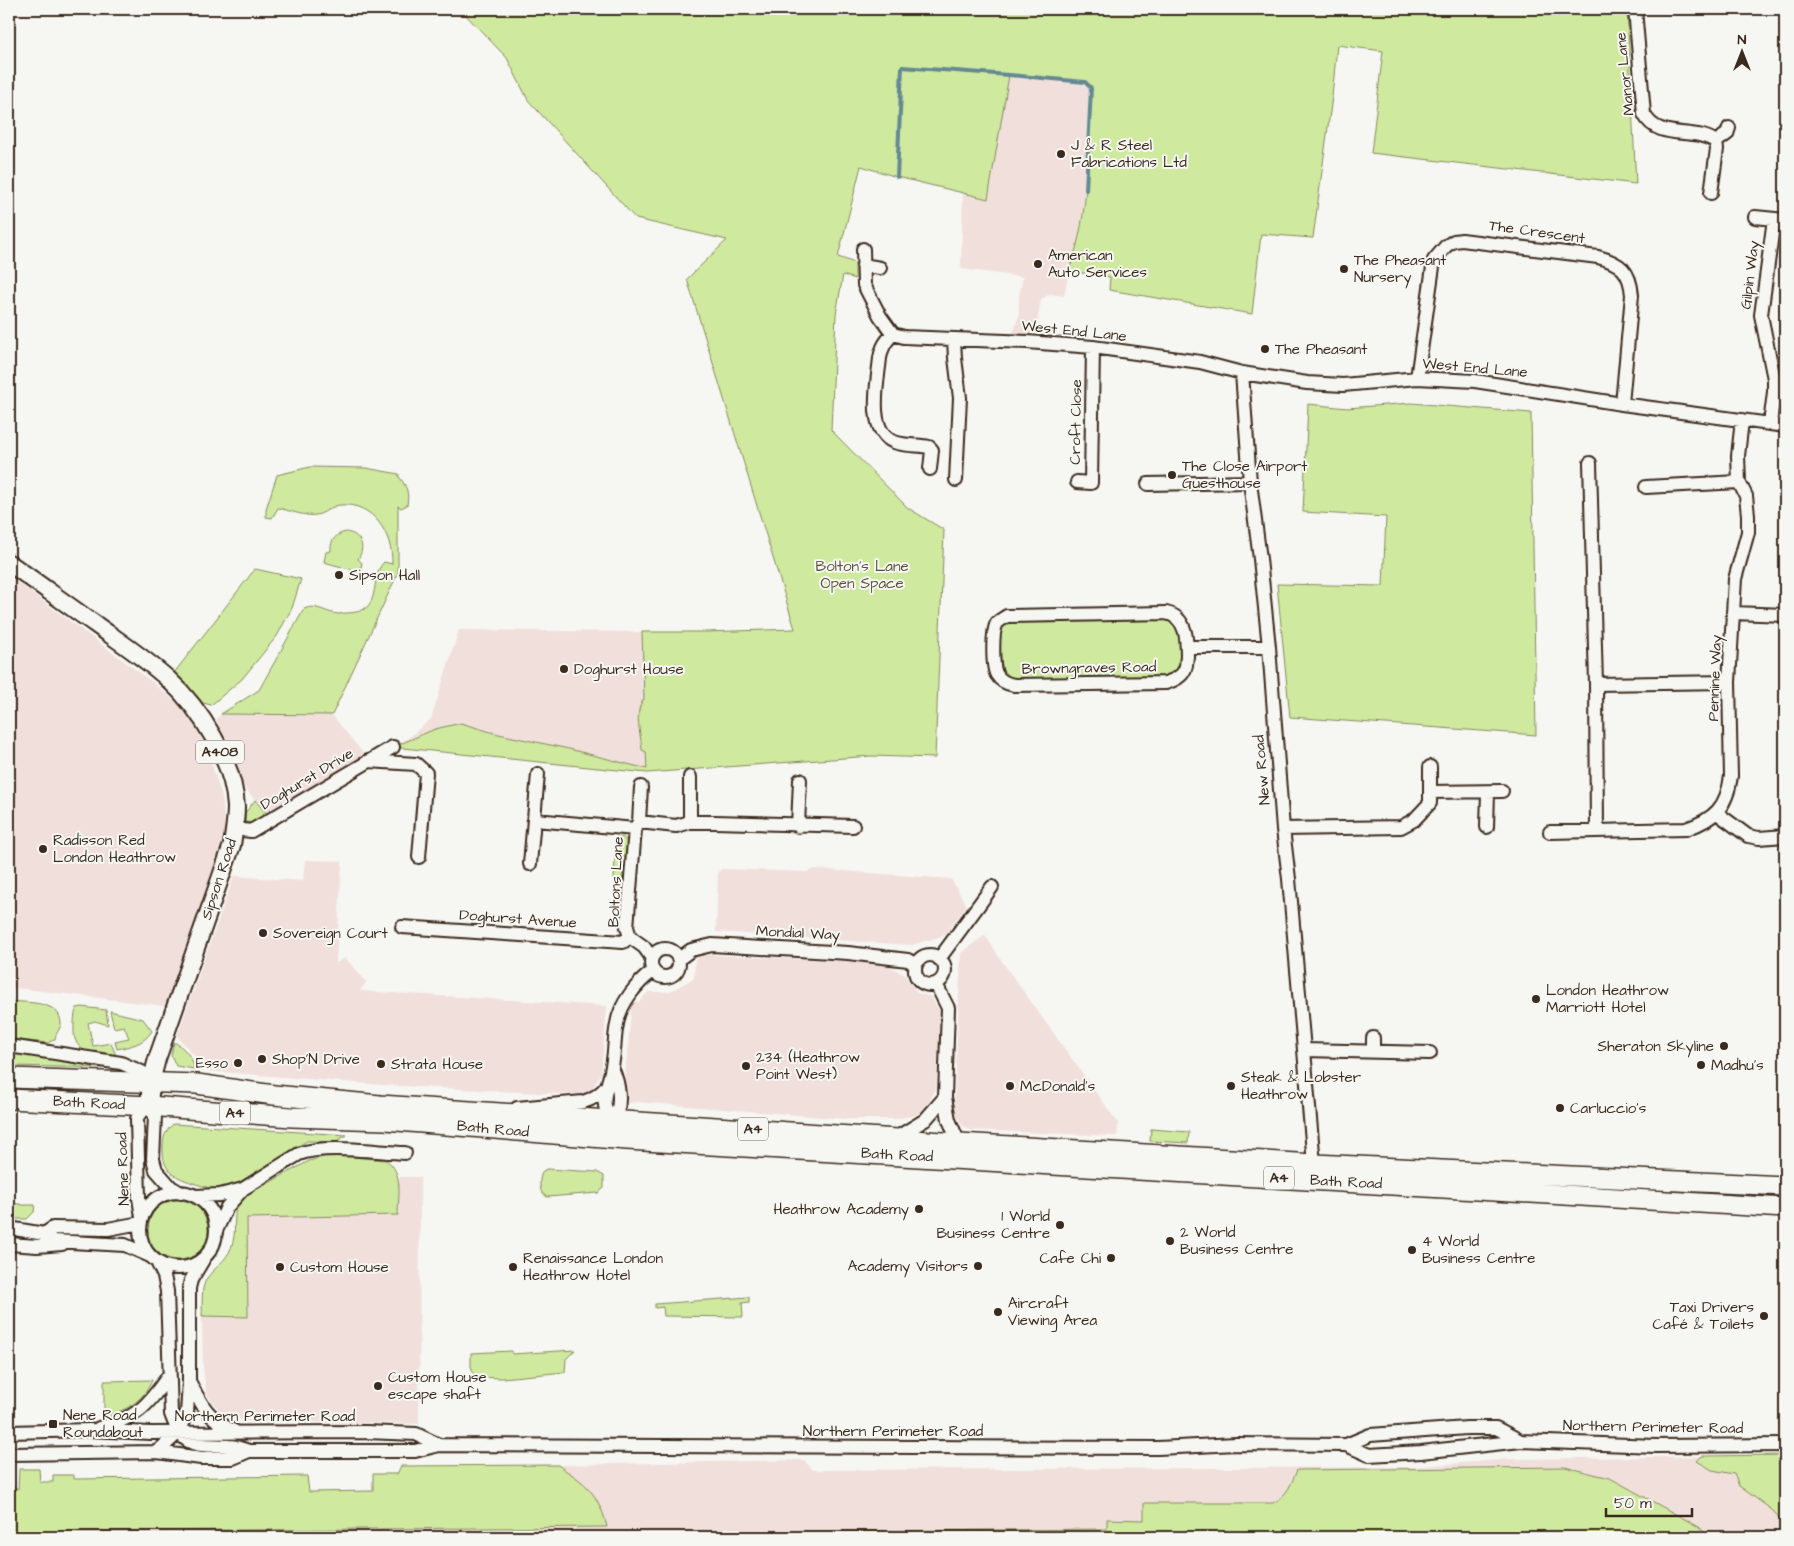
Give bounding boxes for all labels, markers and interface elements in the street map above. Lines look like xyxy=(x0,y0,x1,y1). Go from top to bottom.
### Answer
north arrow xyxy=(1716,28,1766,78)
text: N xyxy=(1738,30,1747,50)
street label: Manor Lane xyxy=(1610,31,1640,117)
place label: J & R Steel Fabrications Ltd xyxy=(1071,135,1187,173)
marker: J & R Steel Fabrications Ltd xyxy=(1055,148,1067,160)
street label: The Crescent xyxy=(1488,215,1586,249)
street label: Gilpin Way xyxy=(1735,239,1766,311)
place label: American Auto Services xyxy=(1048,245,1147,283)
place label: The Pheasant Nursery xyxy=(1354,250,1446,289)
marker: American Auto Services xyxy=(1032,258,1044,270)
marker: The Pheasant Nursery xyxy=(1338,263,1350,275)
street label: West End Lane xyxy=(1020,315,1128,347)
place label: The Pheasant xyxy=(1275,339,1367,360)
marker: The Pheasant xyxy=(1259,343,1271,355)
street label: West End Lane xyxy=(1422,353,1528,383)
street label: Croft Close xyxy=(1065,379,1087,465)
place label: The Close Airport Guesthouse xyxy=(1182,456,1307,494)
marker: The Close Airport Guesthouse xyxy=(1166,469,1178,481)
park label: Bolton's Lane Open Space xyxy=(815,556,909,594)
place label: Sipson Hall xyxy=(349,565,420,586)
marker: Sipson Hall xyxy=(333,569,345,581)
street label: Pennine Way xyxy=(1703,634,1728,722)
street label: Browngraves Road xyxy=(1022,656,1157,681)
place label: Doghurst House xyxy=(574,659,684,681)
marker: Doghurst House xyxy=(558,663,570,675)
street label: New Road xyxy=(1248,734,1276,806)
road number: A408 xyxy=(196,740,244,764)
street label: Doghurst Drive xyxy=(257,743,358,816)
place label: Radisson Red London Heathrow xyxy=(53,830,176,868)
street label: Sipson Road xyxy=(196,835,242,922)
street label: Boltons Lane xyxy=(603,836,629,928)
marker: Radisson Red London Heathrow xyxy=(37,843,49,855)
street label: Doghurst Avenue xyxy=(459,904,577,935)
street label: Mondial Way xyxy=(755,920,841,947)
place label: Sovereign Court xyxy=(273,923,388,945)
marker: Sovereign Court xyxy=(257,927,269,939)
place label: London Heathrow Marriott Hotel xyxy=(1546,980,1669,1018)
marker: London Heathrow Marriott Hotel xyxy=(1530,993,1542,1005)
place label: Sheraton Skyline xyxy=(1598,1036,1714,1058)
marker: Sheraton Skyline xyxy=(1718,1040,1730,1052)
place label: 234 (Heathrow Point West) xyxy=(756,1047,860,1085)
place label: Shop'N Drive xyxy=(272,1049,360,1070)
place label: Esso xyxy=(196,1053,229,1074)
marker: Shop'N Drive xyxy=(256,1053,268,1065)
place label: Strata House xyxy=(391,1054,483,1075)
place label: Madhu's xyxy=(1711,1055,1764,1076)
marker: Esso xyxy=(232,1057,244,1069)
marker: Strata House xyxy=(375,1058,387,1070)
marker: Madhu's xyxy=(1695,1059,1707,1071)
marker: 234 (Heathrow Point West) xyxy=(740,1060,752,1072)
place label: Steak & Lobster Heathrow xyxy=(1241,1067,1361,1105)
place label: McDonald's xyxy=(1020,1076,1096,1097)
marker: McDonald's xyxy=(1004,1080,1016,1092)
marker: Steak & Lobster Heathrow xyxy=(1225,1080,1237,1092)
street label: Bath Road xyxy=(52,1091,126,1115)
place label: Carluccio's xyxy=(1570,1098,1647,1119)
road number: A4 xyxy=(220,1102,250,1124)
marker: Carluccio's xyxy=(1554,1102,1566,1114)
street label: Bath Road xyxy=(456,1115,530,1143)
road number: A4 xyxy=(738,1118,768,1140)
street label: Nene Road xyxy=(111,1132,135,1206)
street label: Bath Road xyxy=(860,1143,934,1167)
road number: A4 xyxy=(1264,1166,1294,1190)
street label: Bath Road xyxy=(1309,1170,1383,1194)
place label: Heathrow Academy xyxy=(773,1199,909,1221)
marker: Heathrow Academy xyxy=(913,1203,925,1215)
place label: 1 World Business Centre xyxy=(937,1206,1050,1244)
marker: 1 World Business Centre xyxy=(1054,1219,1066,1231)
place label: 2 World Business Centre xyxy=(1180,1222,1293,1260)
place label: 4 World Business Centre xyxy=(1422,1231,1535,1269)
marker: 2 World Business Centre xyxy=(1164,1235,1176,1247)
marker: 4 World Business Centre xyxy=(1406,1244,1418,1256)
place label: Renaissance London Heathrow Hotel xyxy=(523,1248,663,1286)
place label: Cafe Chi xyxy=(1039,1248,1102,1269)
marker: Cafe Chi xyxy=(1105,1252,1117,1264)
place label: Academy Visitors xyxy=(848,1256,968,1278)
place label: Custom House xyxy=(290,1257,389,1278)
marker: Academy Visitors xyxy=(972,1260,984,1272)
marker: Custom House xyxy=(274,1261,286,1273)
marker: Renaissance London Heathrow Hotel xyxy=(507,1261,519,1273)
place label: Aircraft Viewing Area xyxy=(1008,1293,1097,1332)
place label: Taxi Drivers Café & Toilets xyxy=(1653,1297,1754,1335)
marker: Aircraft Viewing Area xyxy=(992,1306,1004,1318)
marker: Taxi Drivers Café & Toilets xyxy=(1758,1310,1770,1322)
place label: Custom House escape shaft xyxy=(388,1367,487,1405)
marker: Custom House escape shaft xyxy=(372,1380,384,1392)
place label: Nene Road Roundabout xyxy=(63,1405,143,1443)
street label: Northern Perimeter Road xyxy=(175,1406,356,1427)
street label: Northern Perimeter Road xyxy=(1563,1415,1744,1439)
marker: Nene Road Roundabout xyxy=(47,1418,59,1430)
street label: Northern Perimeter Road xyxy=(803,1421,984,1442)
scale bar xyxy=(1606,1486,1693,1518)
text: 50 m xyxy=(1614,1493,1652,1514)

